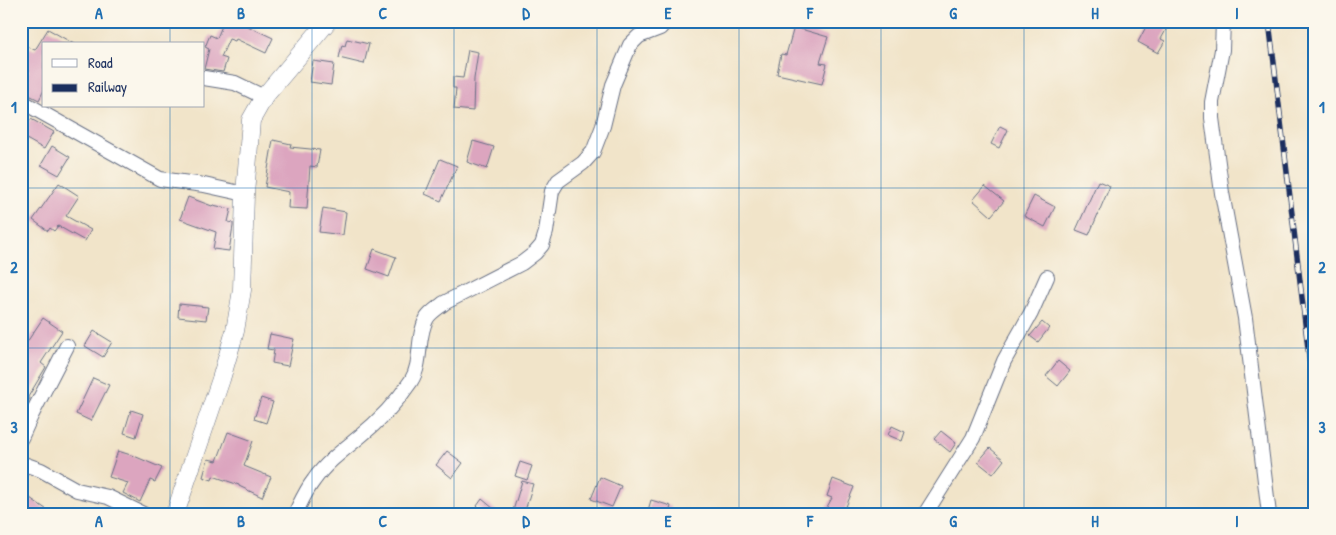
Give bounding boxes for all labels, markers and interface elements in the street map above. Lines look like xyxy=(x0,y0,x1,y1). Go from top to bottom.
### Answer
text: A xyxy=(95,2,103,24)
text: B xyxy=(237,2,245,24)
text: C xyxy=(379,2,388,24)
text: D xyxy=(522,2,530,24)
text: E xyxy=(664,2,672,24)
text: F xyxy=(806,2,814,24)
text: G xyxy=(949,2,957,24)
text: H xyxy=(1091,2,1099,24)
text: I xyxy=(1235,2,1239,24)
legend xyxy=(42,42,205,108)
text: Road xyxy=(88,52,113,73)
text: Railway xyxy=(88,76,127,97)
text: 1 xyxy=(11,96,17,118)
text: 1 xyxy=(1319,96,1325,118)
text: 2 xyxy=(10,256,18,278)
text: 2 xyxy=(1318,256,1326,278)
text: 3 xyxy=(10,416,18,438)
text: 3 xyxy=(1318,416,1326,438)
text: A xyxy=(95,510,103,532)
text: B xyxy=(237,510,245,532)
text: C xyxy=(379,510,388,532)
text: D xyxy=(522,510,530,532)
text: E xyxy=(664,510,672,532)
text: F xyxy=(806,510,814,532)
text: G xyxy=(949,510,957,532)
text: H xyxy=(1091,510,1099,532)
text: I xyxy=(1235,510,1239,532)

